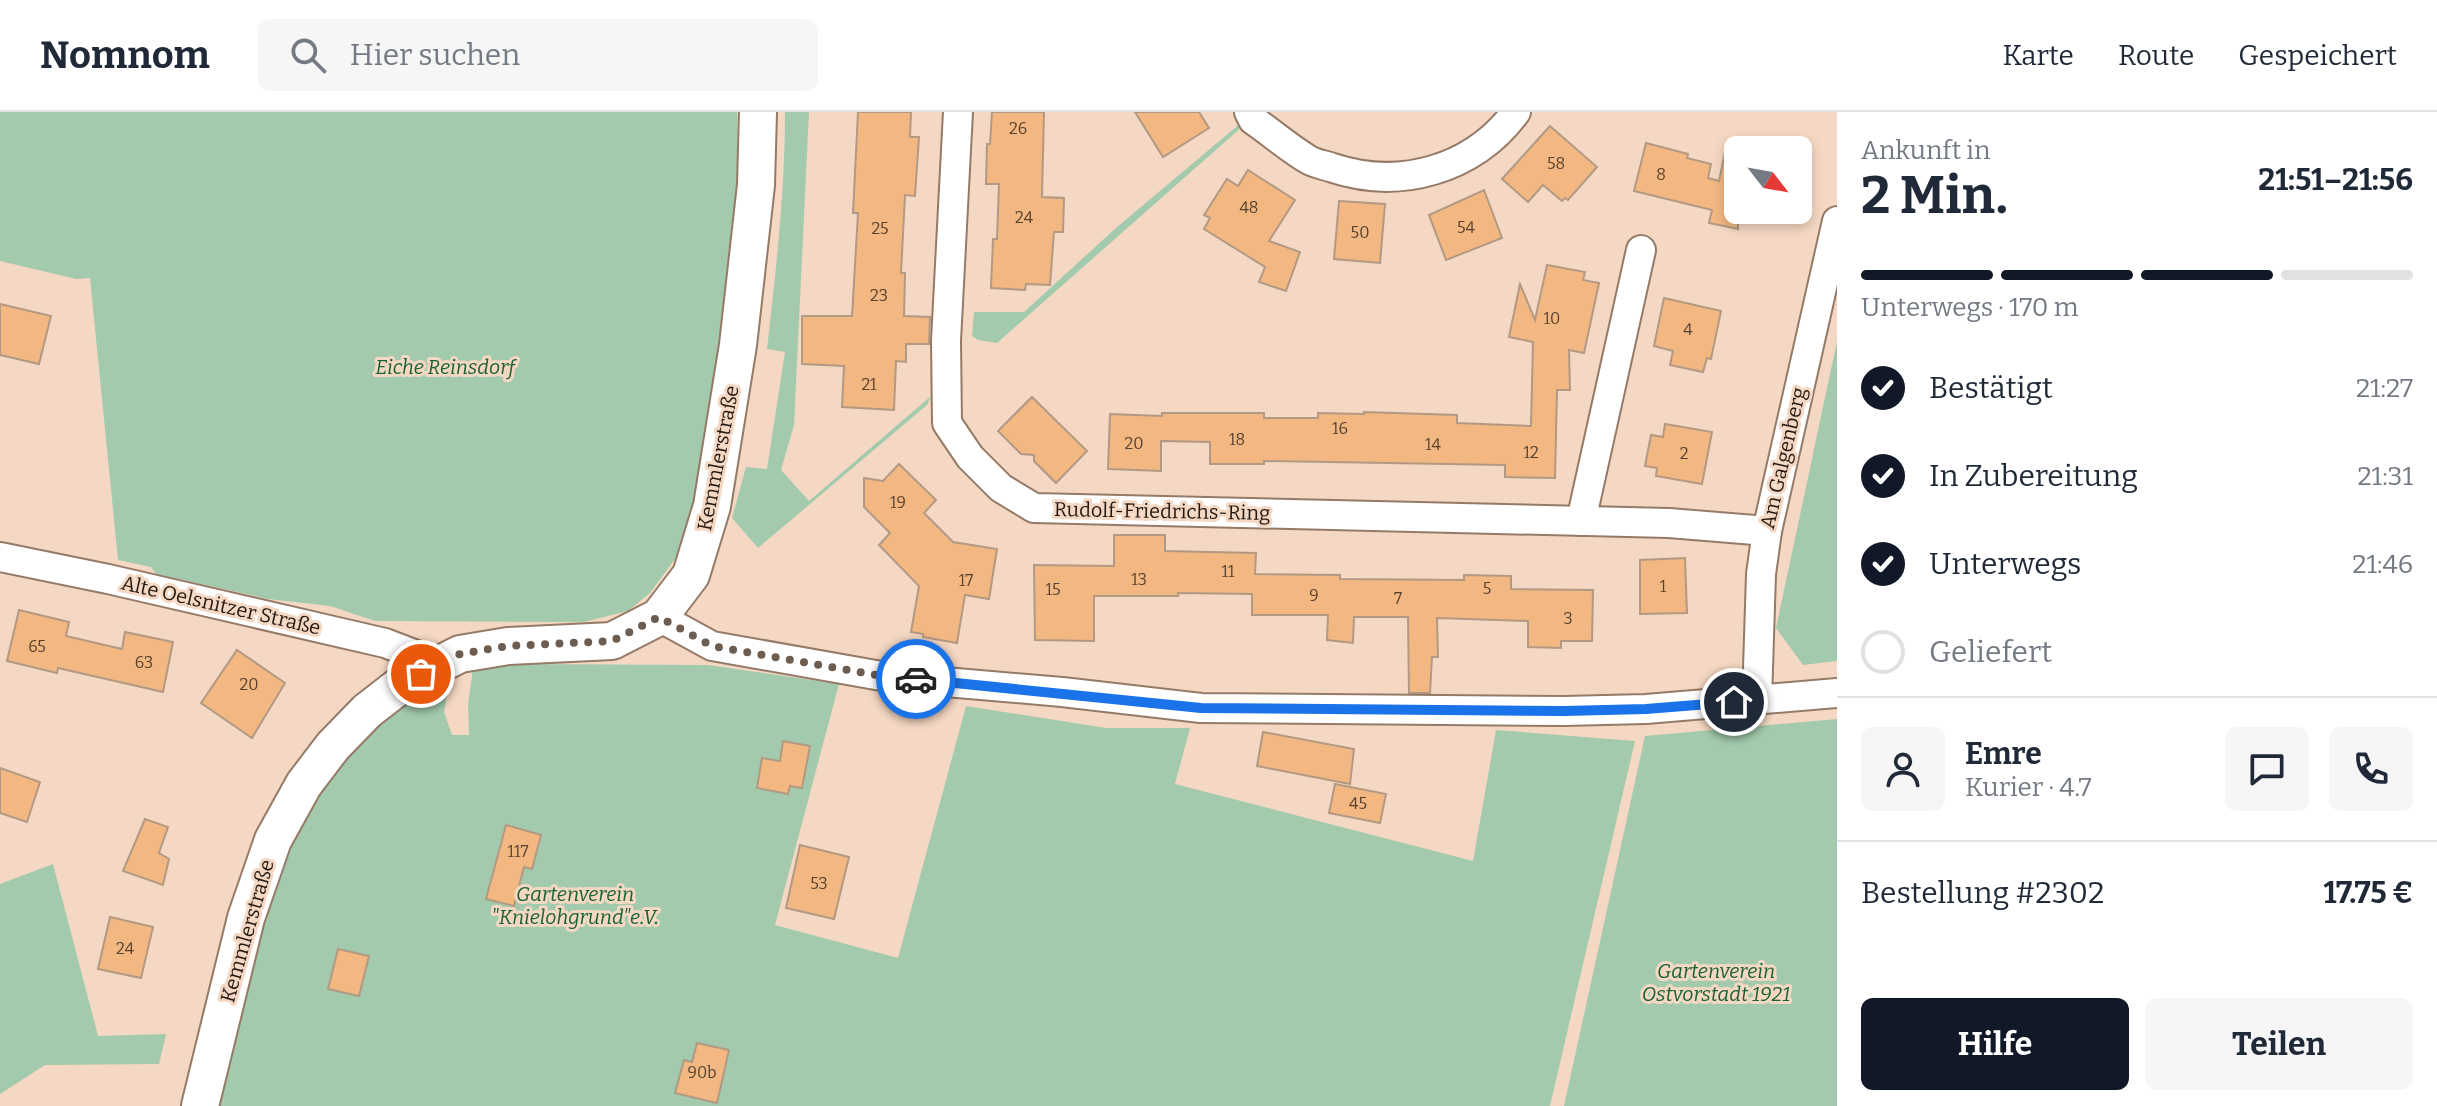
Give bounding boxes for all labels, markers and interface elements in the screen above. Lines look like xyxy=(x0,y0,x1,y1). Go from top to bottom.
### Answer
search box xyxy=(258,19,818,91)
text: Nomnom xyxy=(40,32,210,78)
icon: search xyxy=(286,33,330,77)
text: Hier suchen xyxy=(350,37,520,73)
text: Karte xyxy=(2003,39,2074,72)
text: Route xyxy=(2118,39,2194,72)
text: Gespeichert xyxy=(2238,39,2397,72)
house number: 26 xyxy=(1009,119,1027,138)
text: Ankunft in xyxy=(1861,135,1990,166)
north arrow xyxy=(1724,136,1812,224)
map controls xyxy=(1724,136,1812,224)
house number: 58 xyxy=(1547,154,1565,173)
text: 21:51–21:56 xyxy=(2258,162,2413,198)
text: 2 Min. xyxy=(1861,164,2008,227)
house number: 8 xyxy=(1656,165,1666,184)
house number: 48 xyxy=(1240,198,1258,217)
house number: 24 xyxy=(1015,208,1034,227)
house number: 54 xyxy=(1457,218,1476,237)
house number: 25 xyxy=(871,219,889,238)
house number: 50 xyxy=(1351,223,1369,242)
house number: 23 xyxy=(870,286,888,305)
text: Unterwegs · 170 m xyxy=(1861,292,2079,323)
house number: 10 xyxy=(1544,309,1560,328)
house number: 4 xyxy=(1683,320,1693,339)
park label: Eiche Reinsdorf xyxy=(375,355,517,380)
icon: check xyxy=(1861,366,1905,410)
text: Bestätigt xyxy=(1929,370,2053,406)
text: 21:27 xyxy=(2356,373,2413,404)
house number: 21 xyxy=(861,375,877,394)
street label: Kemmlerstraße xyxy=(692,383,744,533)
street label: Am Galgenberg xyxy=(1755,385,1811,531)
house number: 16 xyxy=(1332,419,1348,438)
house number: 18 xyxy=(1229,430,1245,449)
house number: 20 xyxy=(1125,434,1143,453)
house number: 14 xyxy=(1425,435,1442,454)
house number: 12 xyxy=(1523,443,1539,462)
house number: 2 xyxy=(1680,444,1688,463)
icon: check xyxy=(1861,454,1905,498)
text: In Zubereitung xyxy=(1929,458,2138,494)
text: 21:31 xyxy=(2357,461,2413,492)
house number: 19 xyxy=(890,493,906,512)
street label: Rudolf-Friedrichs-Ring xyxy=(1054,497,1270,525)
icon: check xyxy=(1861,542,1905,586)
text: Unterwegs xyxy=(1929,546,2081,582)
text: 21:46 xyxy=(2352,549,2413,580)
house number: 11 xyxy=(1222,562,1235,581)
street label: Alte Oelsnitzer Straße xyxy=(119,570,323,640)
house number: 13 xyxy=(1131,570,1147,589)
house number: 17 xyxy=(959,571,973,590)
house number: 1 xyxy=(1660,577,1667,596)
house number: 5 xyxy=(1483,579,1491,598)
house number: 15 xyxy=(1045,580,1061,599)
house number: 9 xyxy=(1309,586,1319,605)
house number: 7 xyxy=(1394,589,1402,608)
house number: 3 xyxy=(1563,609,1573,628)
text: Geliefert xyxy=(1929,634,2052,670)
house number: 65 xyxy=(28,637,46,656)
courier xyxy=(876,639,956,719)
pin xyxy=(387,640,455,708)
icon: bag xyxy=(399,652,443,696)
house number: 63 xyxy=(135,653,153,672)
icon: car xyxy=(894,657,938,701)
pin xyxy=(1700,668,1768,736)
house number: 20 xyxy=(240,675,258,694)
icon: home xyxy=(1712,680,1756,724)
button: person xyxy=(1861,727,1945,811)
button: chat xyxy=(2225,727,2309,811)
button: phone xyxy=(2329,727,2413,811)
text: Emre xyxy=(1965,736,2042,772)
text: Kurier · 4.7 xyxy=(1965,772,2092,803)
house number: 45 xyxy=(1349,794,1367,813)
house number: 117 xyxy=(508,842,528,861)
street label: Kemmlerstraße xyxy=(215,857,279,1005)
house number: 53 xyxy=(810,874,828,893)
text: Bestellung #2302 xyxy=(1861,875,2104,911)
text: 17.75 € xyxy=(2323,875,2413,911)
park label: Gartenverein "Knielohgrund"e.V. xyxy=(491,882,659,929)
house number: 24 xyxy=(116,939,135,958)
park label: Gartenverein Ostvorstadt 1921 xyxy=(1642,959,1790,1006)
button: Hilfe xyxy=(1861,998,2129,1090)
button: Teilen xyxy=(2145,998,2413,1090)
house number: 90b xyxy=(688,1063,716,1082)

